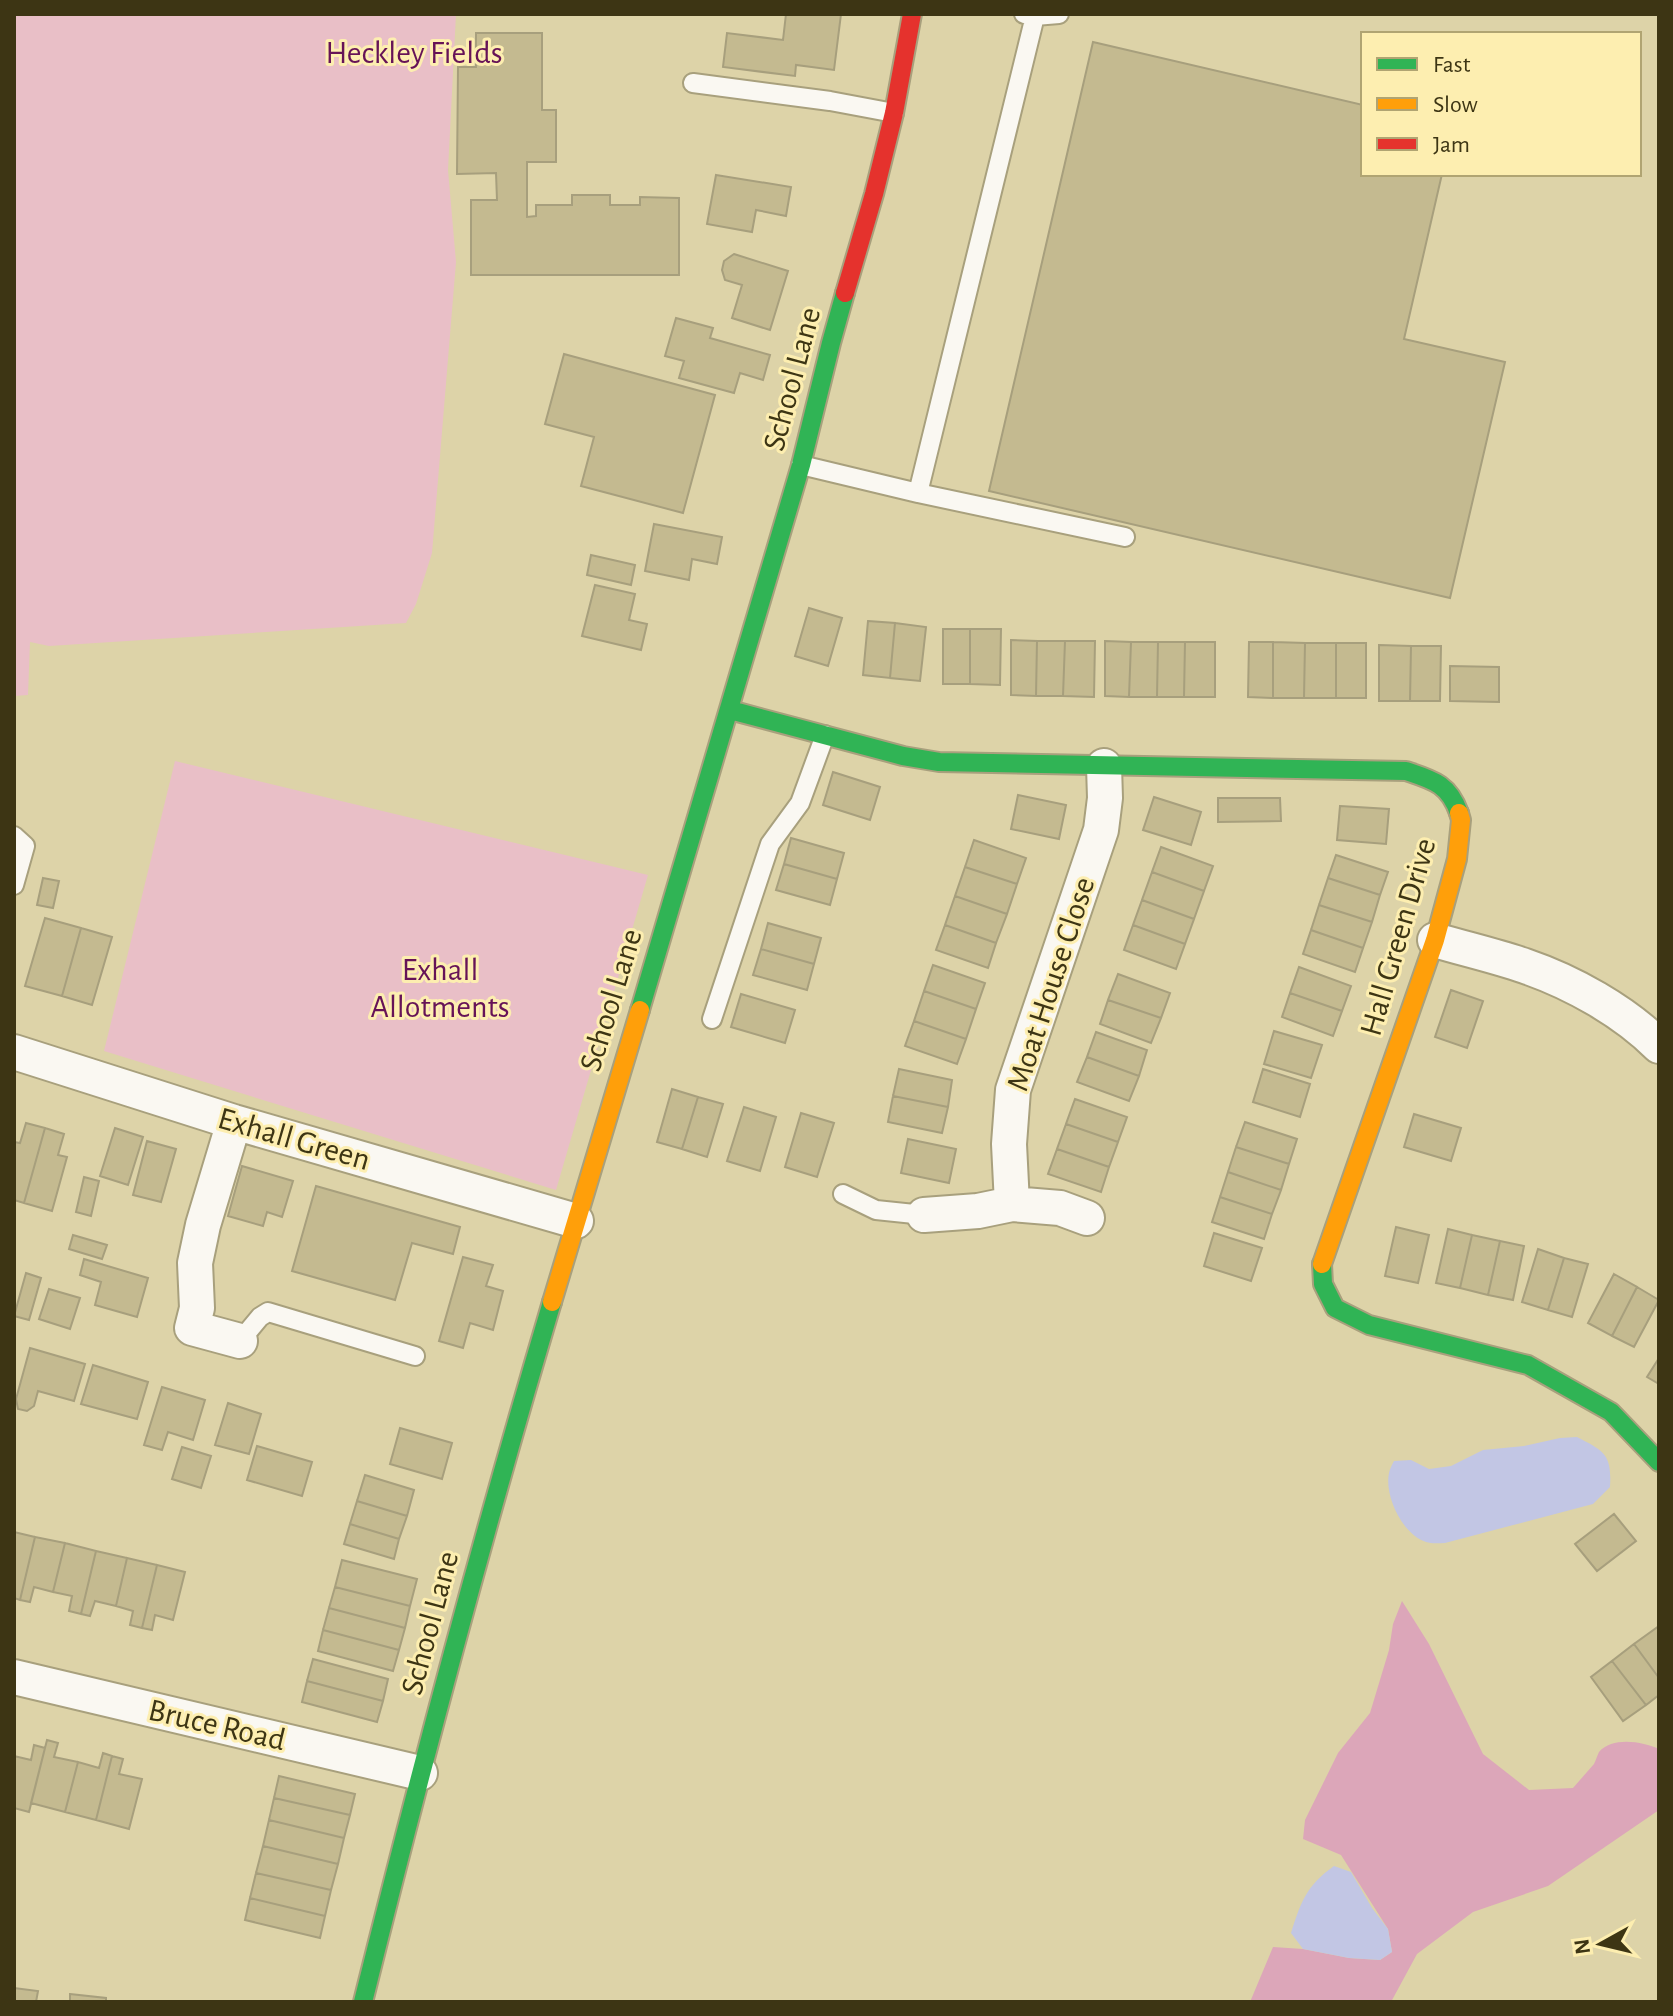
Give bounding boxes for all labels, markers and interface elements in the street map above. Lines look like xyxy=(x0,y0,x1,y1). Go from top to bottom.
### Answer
legend xyxy=(1361,32,1641,176)
park label: Heckley Fields xyxy=(325,37,503,69)
text: Fast xyxy=(1433,53,1471,77)
text: Slow xyxy=(1433,93,1478,117)
text: Jam xyxy=(1433,133,1470,157)
street label: School Lane xyxy=(758,304,826,454)
street label: Hall Green Drive xyxy=(1355,835,1441,1039)
street label: Moat House Close xyxy=(1001,873,1101,1095)
street label: School Lane xyxy=(574,925,648,1075)
park label: Exhall Allotments xyxy=(370,954,510,1023)
street label: Exhall Green xyxy=(214,1102,374,1176)
street label: School Lane xyxy=(396,1548,464,1698)
street label: Bruce Road xyxy=(145,1694,289,1756)
north arrow xyxy=(1561,1904,1641,1984)
text: N xyxy=(1570,1938,1594,1956)

